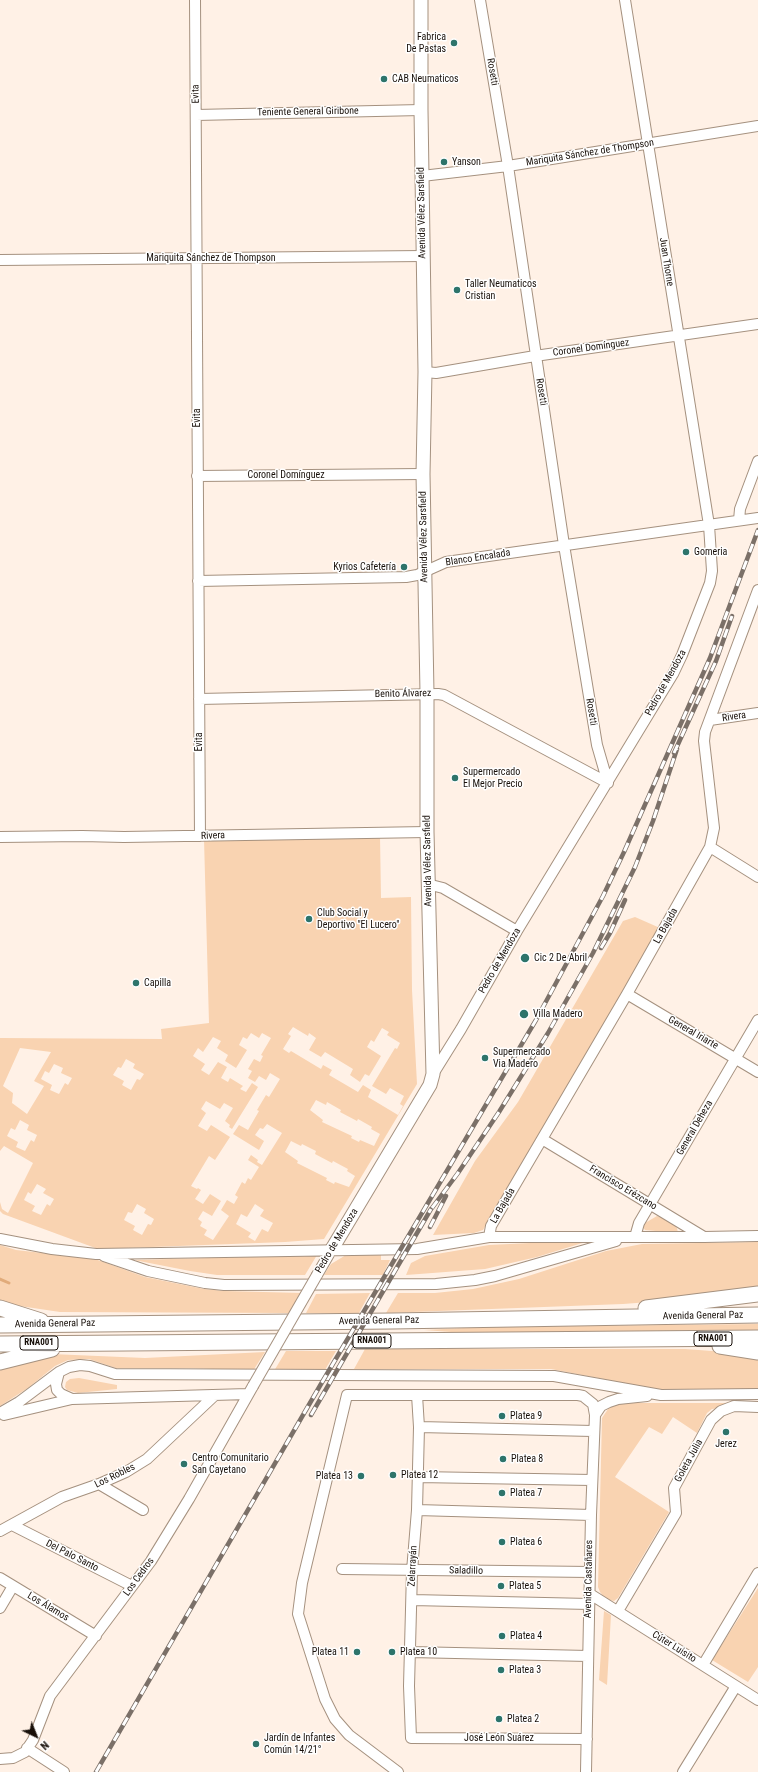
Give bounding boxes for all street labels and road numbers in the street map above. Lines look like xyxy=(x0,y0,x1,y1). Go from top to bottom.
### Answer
street label: Rosetti xyxy=(484,57,500,87)
street label: Evita xyxy=(190,84,202,104)
street label: Teniente General Giribone xyxy=(257,105,359,119)
street label: Mariquita Sánchez de Thompson xyxy=(525,137,655,169)
street label: Avenida Vélez Sarsfield xyxy=(415,167,429,259)
street label: Juan Thorne xyxy=(656,237,676,287)
street label: Mariquita Sánchez de Thompson xyxy=(146,252,276,264)
street label: Coronel Domínguez xyxy=(552,337,630,359)
street label: Rosetti xyxy=(533,377,549,407)
street label: Evita xyxy=(191,408,203,428)
street label: Coronel Domínguez xyxy=(247,469,325,481)
street label: Avenida Vélez Sarsfield xyxy=(417,491,431,583)
street label: Blanco Encalada xyxy=(445,547,511,569)
street label: Pedro de Mendoza xyxy=(643,648,689,718)
street label: Benito Álvarez xyxy=(375,688,431,700)
street label: Rosetti xyxy=(583,697,599,727)
street label: Rivera xyxy=(721,709,747,725)
street label: Evita xyxy=(193,732,205,752)
street label: Avenida Vélez Sarsfield xyxy=(421,815,435,907)
street label: Rivera xyxy=(201,830,225,842)
street label: La Bajada xyxy=(651,906,681,946)
street label: Pedro de Mendoza xyxy=(476,926,524,996)
street label: General Iriarte xyxy=(666,1014,720,1052)
street label: General Deheza xyxy=(674,1098,716,1158)
street label: Francisco Erézcano xyxy=(587,1163,659,1213)
street label: La Bajada xyxy=(488,1186,518,1226)
street label: Pedro de Mendoza xyxy=(313,1206,361,1276)
street label: Avenida General Paz xyxy=(663,1309,743,1323)
street label: Avenida General Paz xyxy=(339,1314,419,1328)
street label: Avenida General Paz xyxy=(15,1317,95,1331)
road number: RNA001 xyxy=(694,1332,732,1346)
road number: RNA001 xyxy=(353,1334,391,1348)
road number: RNA001 xyxy=(20,1336,58,1350)
street label: Goleta Julia xyxy=(672,1438,706,1484)
street label: Los Robles xyxy=(93,1461,137,1491)
street label: Del Palo Santo xyxy=(44,1538,100,1574)
street label: Avenida Castañares xyxy=(582,1540,596,1618)
street label: Zelarrayán xyxy=(406,1545,420,1587)
street label: Los Cedros xyxy=(121,1555,157,1599)
street label: Saladillo xyxy=(449,1565,483,1577)
street label: Los Álamos xyxy=(25,1590,71,1624)
street label: Cúter Luisito xyxy=(650,1629,698,1665)
street label: José León Suárez xyxy=(464,1732,534,1744)

